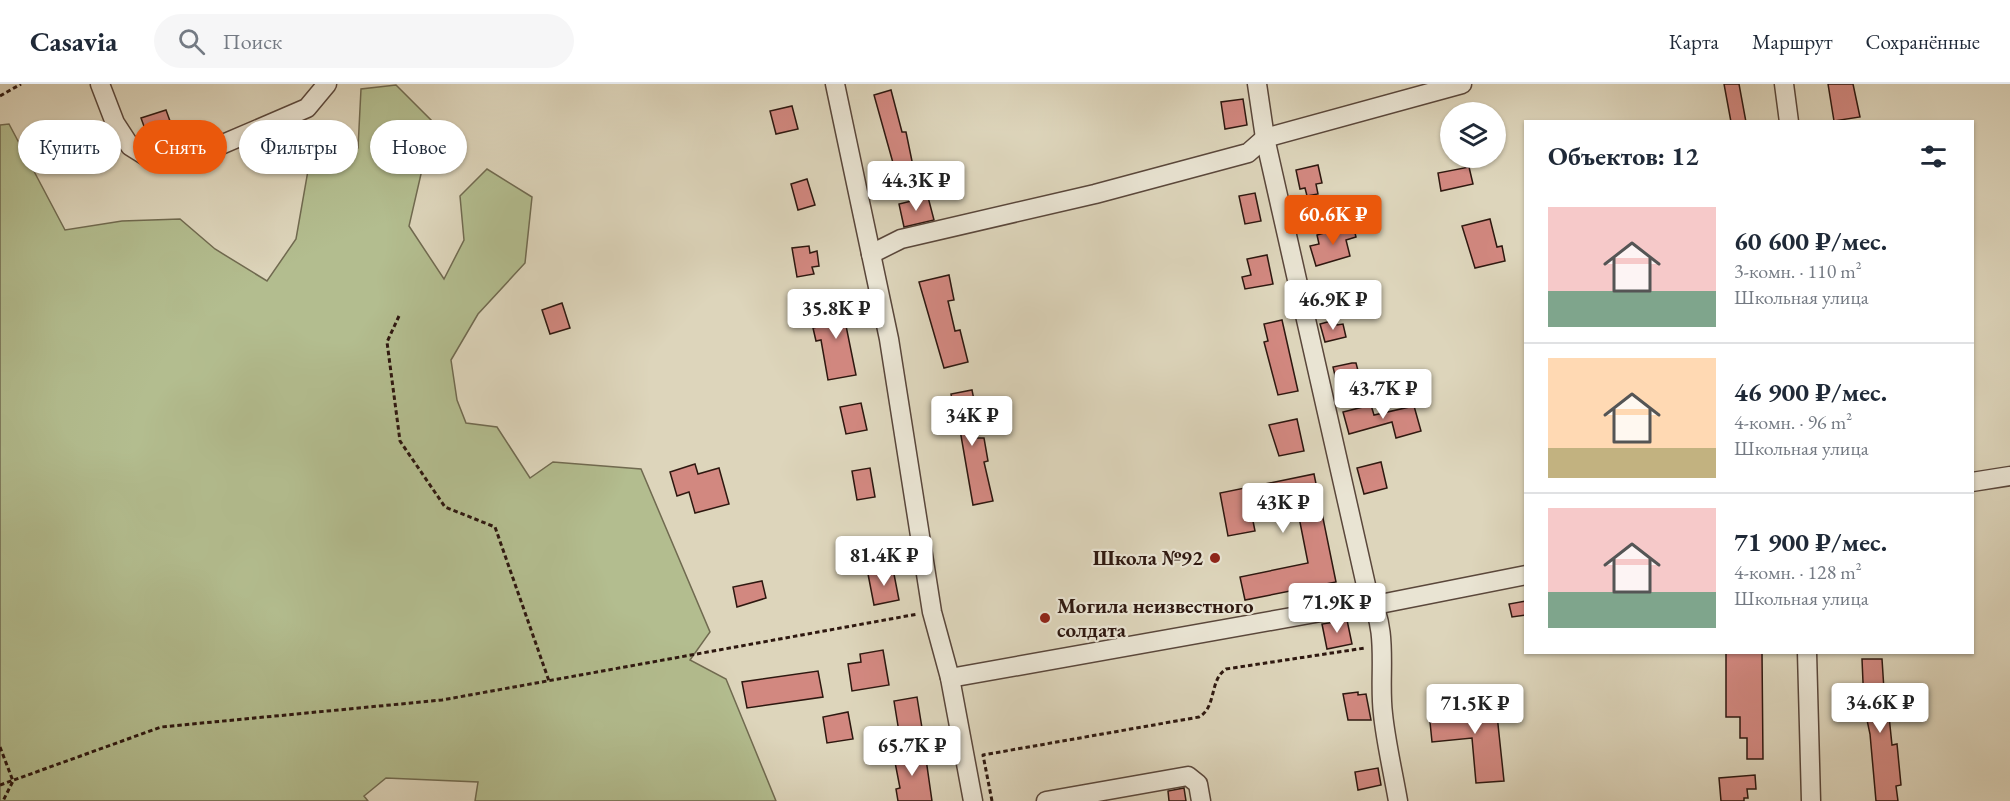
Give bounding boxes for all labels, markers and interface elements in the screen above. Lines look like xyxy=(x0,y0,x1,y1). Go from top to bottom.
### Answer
search box xyxy=(154,14,574,68)
text: Casavia xyxy=(30,23,118,59)
icon: search xyxy=(175,25,208,58)
text: Поиск xyxy=(223,27,282,56)
text: Карта xyxy=(1669,28,1719,55)
text: Маршрут xyxy=(1752,28,1833,55)
text: Сохранённые xyxy=(1866,28,1980,55)
map controls xyxy=(1440,102,1506,168)
button: layers xyxy=(1440,102,1506,168)
chip: Купить xyxy=(18,120,121,174)
chip: Снять xyxy=(133,120,227,174)
chip: Фильтры xyxy=(239,120,358,174)
chip: Новое xyxy=(370,120,467,174)
text: Объектов: 12 xyxy=(1548,139,1699,173)
icon: filters xyxy=(1917,140,1950,173)
pin: 44.3K ₽ xyxy=(861,161,971,212)
text: 44.3K ₽ xyxy=(882,167,950,193)
pin: 60.6K ₽ xyxy=(1278,195,1388,246)
text: 60.6K ₽ xyxy=(1299,201,1367,227)
text: 60 600 ₽/мес. xyxy=(1734,224,1887,258)
icon: home xyxy=(1596,231,1668,303)
text: 3-комн. · 110 m² xyxy=(1734,258,1862,284)
pin: 46.9K ₽ xyxy=(1278,280,1388,331)
text: Школьная улица xyxy=(1734,284,1869,310)
text: 46.9K ₽ xyxy=(1299,286,1367,312)
pin: 35.8K ₽ xyxy=(781,289,891,340)
text: 35.8K ₽ xyxy=(802,295,870,321)
pin: 43.7K ₽ xyxy=(1328,369,1438,420)
text: 43.7K ₽ xyxy=(1349,375,1417,401)
text: 46 900 ₽/мес. xyxy=(1734,375,1887,409)
icon: home xyxy=(1596,382,1668,454)
pin: 34K ₽ xyxy=(930,396,1014,447)
text: 34K ₽ xyxy=(945,402,999,428)
text: 4-комн. · 96 m² xyxy=(1734,409,1852,435)
text: Школьная улица xyxy=(1734,435,1869,461)
pin: 43K ₽ xyxy=(1241,483,1325,534)
text: 43K ₽ xyxy=(1256,489,1310,515)
text: 71 900 ₽/мес. xyxy=(1734,525,1887,559)
icon: home xyxy=(1596,532,1668,604)
pin: 81.4K ₽ xyxy=(829,536,939,587)
text: 81.4K ₽ xyxy=(850,542,918,568)
place label: Школа №92 xyxy=(1093,544,1203,571)
marker: Школа №92 xyxy=(1208,551,1222,565)
text: 4-комн. · 128 m² xyxy=(1734,559,1862,585)
pin: 71.9K ₽ xyxy=(1282,583,1392,634)
text: Школьная улица xyxy=(1734,585,1869,611)
text: 71.9K ₽ xyxy=(1303,589,1371,615)
place label: Могила неизвестного солдата xyxy=(1057,592,1254,643)
marker: Могила неизвестного солдата xyxy=(1038,611,1052,625)
pin: 34.6K ₽ xyxy=(1825,683,1935,734)
pin: 71.5K ₽ xyxy=(1420,684,1530,735)
text: 34.6K ₽ xyxy=(1846,689,1914,715)
text: 71.5K ₽ xyxy=(1441,690,1509,716)
pin: 65.7K ₽ xyxy=(857,726,967,777)
text: 65.7K ₽ xyxy=(878,732,946,758)

